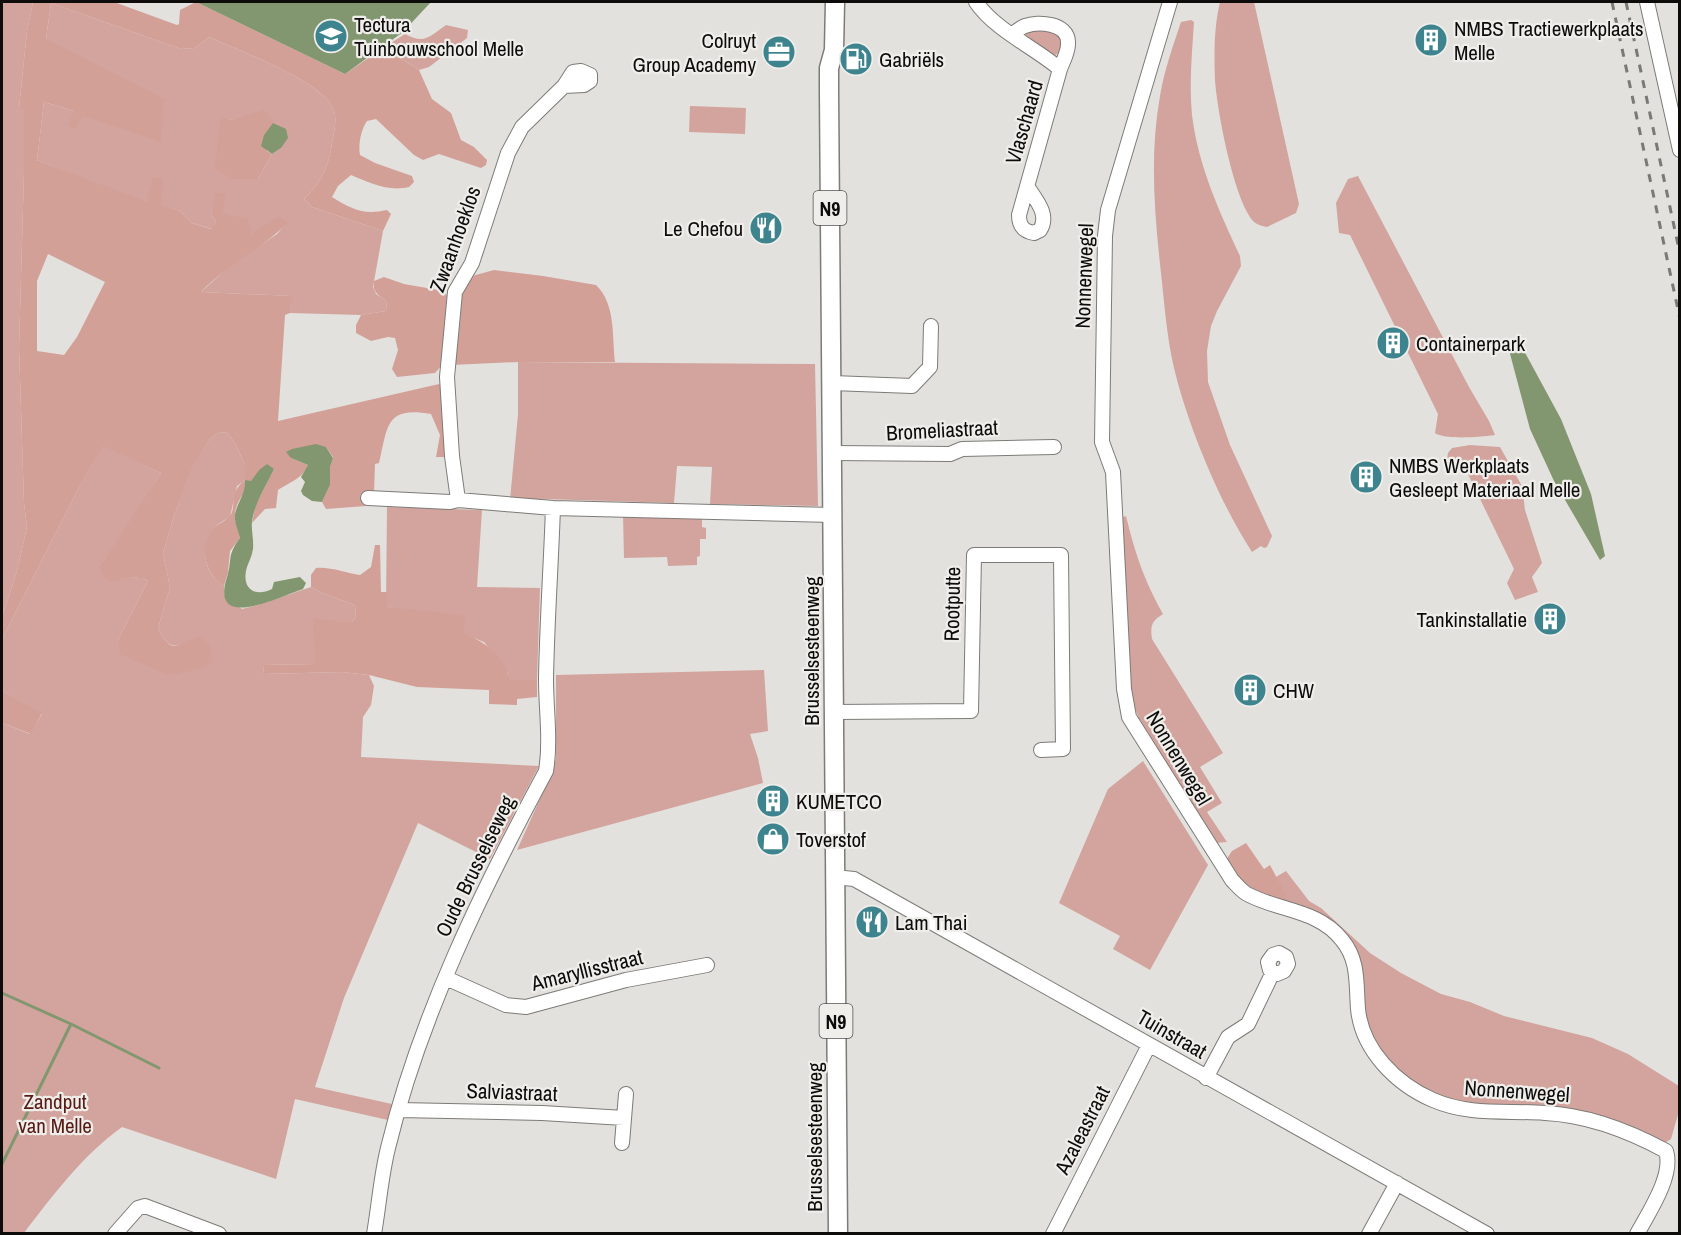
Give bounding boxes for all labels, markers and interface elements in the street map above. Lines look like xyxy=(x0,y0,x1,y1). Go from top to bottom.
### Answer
place label: Tectura Tuinbouwschool Melle xyxy=(354,10,524,63)
place label: NMBS Tractiewerkplaats Melle xyxy=(1454,14,1644,67)
school or university icon: Tectura Tuinbouwschool Melle xyxy=(313,18,349,54)
building icon: NMBS Tractiewerkplaats Melle xyxy=(1413,22,1449,58)
place label: Colruyt Group Academy xyxy=(633,26,756,79)
office icon: Colruyt Group Academy xyxy=(761,34,797,70)
fuel station icon: Gabriëls xyxy=(838,41,874,77)
place label: Gabriëls xyxy=(879,45,944,74)
street label: Vlaschaard xyxy=(998,77,1050,167)
street label: Zwaanhoeklos xyxy=(422,182,488,296)
road number: N9 xyxy=(814,191,846,225)
restaurant icon: Le Chefou xyxy=(748,210,784,246)
place label: Le Chefou xyxy=(664,214,743,243)
street label: Nonnenwegel xyxy=(1068,223,1100,329)
building icon: Containerpark xyxy=(1375,325,1411,361)
place label: Containerpark xyxy=(1416,329,1526,358)
street label: Bromeliastraat xyxy=(885,413,999,447)
place label: NMBS Werkplaats Gesleept Materiaal Melle xyxy=(1389,451,1580,504)
building icon: NMBS Werkplaats Gesleept Materiaal Melle xyxy=(1348,459,1384,495)
street label: Rootputte xyxy=(937,566,967,642)
street label: Brusselsesteenweg xyxy=(797,576,826,726)
building icon: Tankinstallatie xyxy=(1532,601,1568,637)
place label: Tankinstallatie xyxy=(1417,605,1527,634)
building icon: CHW xyxy=(1232,672,1268,708)
place label: CHW xyxy=(1273,676,1315,705)
street label: Nonnenwegel xyxy=(1139,705,1219,811)
building icon: KUMETCO xyxy=(755,783,791,819)
place label: KUMETCO xyxy=(796,787,882,816)
street label: Oude Brusselseweg xyxy=(428,790,522,942)
shop icon: Toverstof xyxy=(755,821,791,857)
place label: Toverstof xyxy=(796,825,866,854)
restaurant icon: Lam Thai xyxy=(854,904,890,940)
place label: Lam Thai xyxy=(895,908,967,937)
street label: Amaryllisstraat xyxy=(527,942,646,998)
street label: Tuinstraat xyxy=(1132,1002,1212,1066)
road number: N9 xyxy=(820,1004,852,1038)
street label: Brusselsesteenweg xyxy=(800,1062,829,1212)
street label: Nonnenwegel xyxy=(1463,1073,1571,1109)
street label: Salviastraat xyxy=(466,1076,558,1108)
street label: Azaleastraat xyxy=(1047,1081,1117,1180)
park label: Zandput van Melle xyxy=(18,1087,92,1140)

